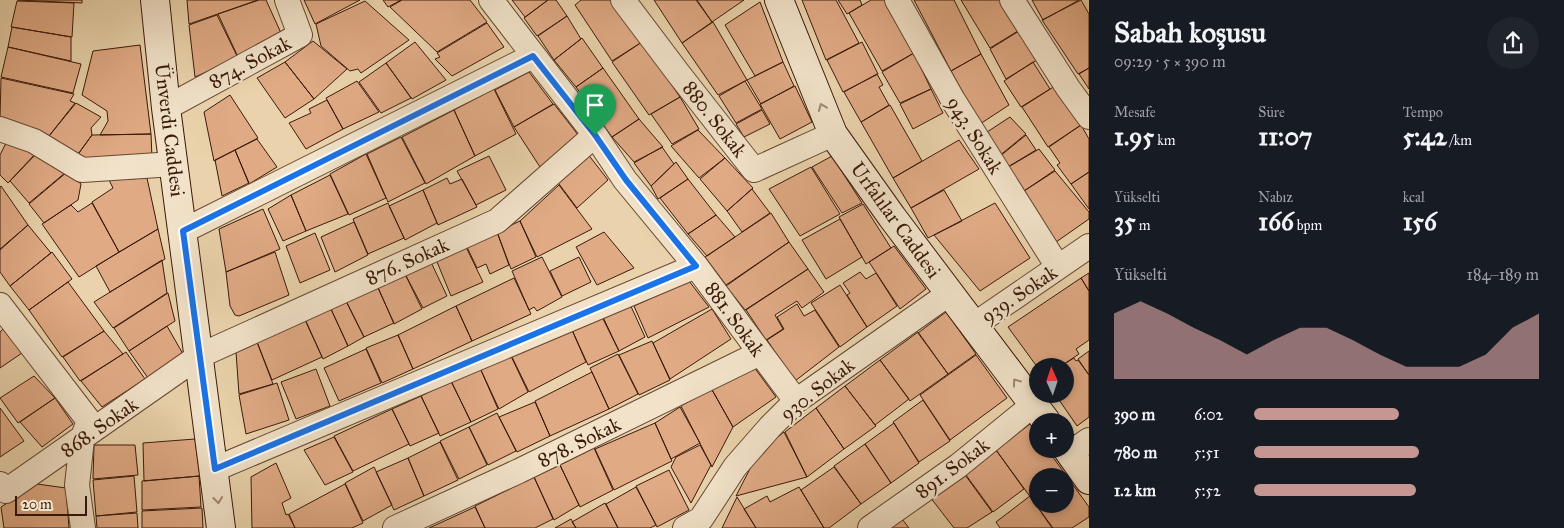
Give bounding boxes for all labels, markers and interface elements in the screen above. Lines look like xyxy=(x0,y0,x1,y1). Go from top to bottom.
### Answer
text: Sabah koşusu xyxy=(1114,15,1266,50)
button: share xyxy=(1487,17,1539,69)
street label: 874. Sokak xyxy=(205,30,296,94)
text: 09:29 · 5 × 390 m xyxy=(1114,52,1226,71)
street label: Ünverdi Caddesi xyxy=(150,62,190,198)
street label: 880. Sokak xyxy=(678,76,753,162)
pin xyxy=(574,84,616,135)
icon: arrive xyxy=(581,91,609,119)
street label: 943. Sokak xyxy=(942,92,1009,179)
one-way arrow xyxy=(818,103,828,112)
text: Mesafe xyxy=(1114,104,1156,121)
text: Süre xyxy=(1258,104,1285,121)
text: Tempo xyxy=(1403,104,1443,121)
text: 1.95 xyxy=(1114,121,1154,152)
text: 11:07 xyxy=(1258,121,1312,152)
text: 5:42 xyxy=(1403,121,1447,152)
text: km xyxy=(1154,132,1175,149)
text: /km xyxy=(1447,132,1472,149)
street label: Urfalılar Caddesi xyxy=(846,157,947,283)
text: Yükselti xyxy=(1114,189,1160,206)
text: Nabız xyxy=(1258,189,1293,206)
text: kcal xyxy=(1403,189,1425,206)
text: 35 xyxy=(1114,206,1136,237)
text: 166 xyxy=(1258,206,1294,237)
text: 156 xyxy=(1403,206,1437,237)
text: m xyxy=(1136,217,1150,234)
text: bpm xyxy=(1294,217,1322,234)
street label: 876. Sokak xyxy=(362,232,453,290)
street label: 939. Sokak xyxy=(976,259,1062,328)
text: Yükselti xyxy=(1114,265,1167,284)
text: 184–189 m xyxy=(1467,265,1539,284)
street label: 881. Sokak xyxy=(700,277,770,362)
street label: 930. Sokak xyxy=(775,352,859,425)
north arrow xyxy=(1029,358,1074,402)
map controls xyxy=(1029,358,1074,513)
one-way arrow xyxy=(1013,378,1022,388)
street label: 868. Sokak xyxy=(56,391,143,462)
text: 390 m xyxy=(1114,405,1155,424)
text: 6:02 xyxy=(1194,405,1223,424)
street label: 878. Sokak xyxy=(534,411,625,472)
button: + xyxy=(1029,413,1074,458)
street label: 891. Sokak xyxy=(910,432,994,504)
text: 780 m xyxy=(1114,443,1157,462)
text: 5:51 xyxy=(1194,443,1219,462)
button: − xyxy=(1029,468,1074,513)
text: 1.2 km xyxy=(1114,481,1156,500)
text: 5:52 xyxy=(1194,481,1221,500)
scale bar xyxy=(15,493,88,516)
text: 20 m xyxy=(22,496,52,513)
one-way arrow xyxy=(212,496,223,504)

